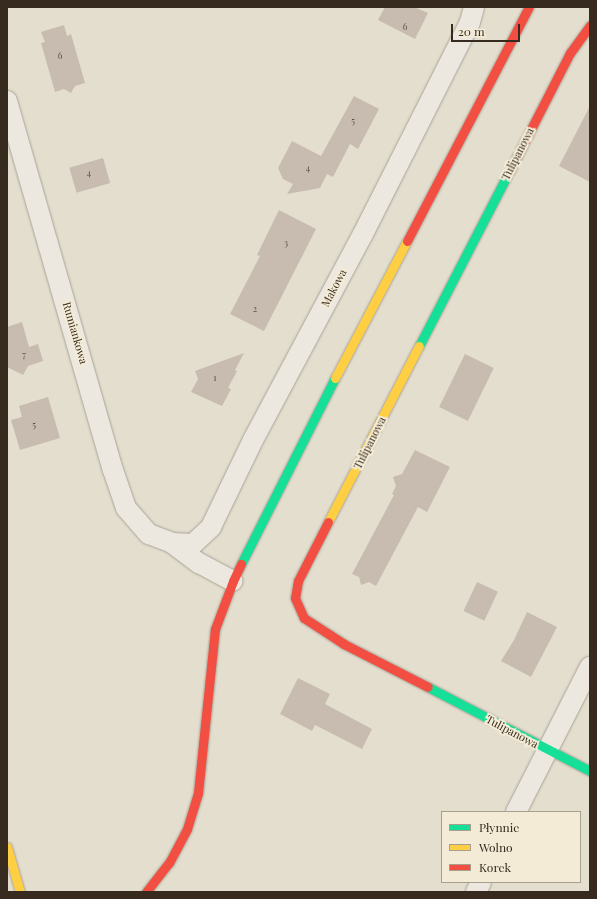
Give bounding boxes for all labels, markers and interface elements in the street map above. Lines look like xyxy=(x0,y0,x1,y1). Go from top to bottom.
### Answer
scale bar xyxy=(453,16,522,42)
house number: 6 xyxy=(403,21,407,31)
text: 20 m xyxy=(458,23,485,39)
house number: 6 xyxy=(58,50,62,60)
house number: 5 xyxy=(351,115,355,125)
street label: Tulipanowa xyxy=(499,126,537,182)
house number: 4 xyxy=(306,162,310,172)
house number: 4 xyxy=(87,167,91,177)
house number: 3 xyxy=(284,237,288,247)
street label: Makowa xyxy=(319,267,349,309)
street label: Rumiankowa xyxy=(60,300,90,366)
house number: 2 xyxy=(253,303,257,313)
house number: 7 xyxy=(22,349,26,359)
house number: 1 xyxy=(213,372,217,382)
street label: Tulipanowa xyxy=(351,415,389,471)
house number: 5 xyxy=(32,419,36,429)
street label: Tulipanowa xyxy=(484,713,540,751)
legend xyxy=(441,811,581,883)
text: Płynnie xyxy=(479,819,519,835)
text: Wolno xyxy=(479,839,513,855)
text: Korek xyxy=(479,859,511,875)

